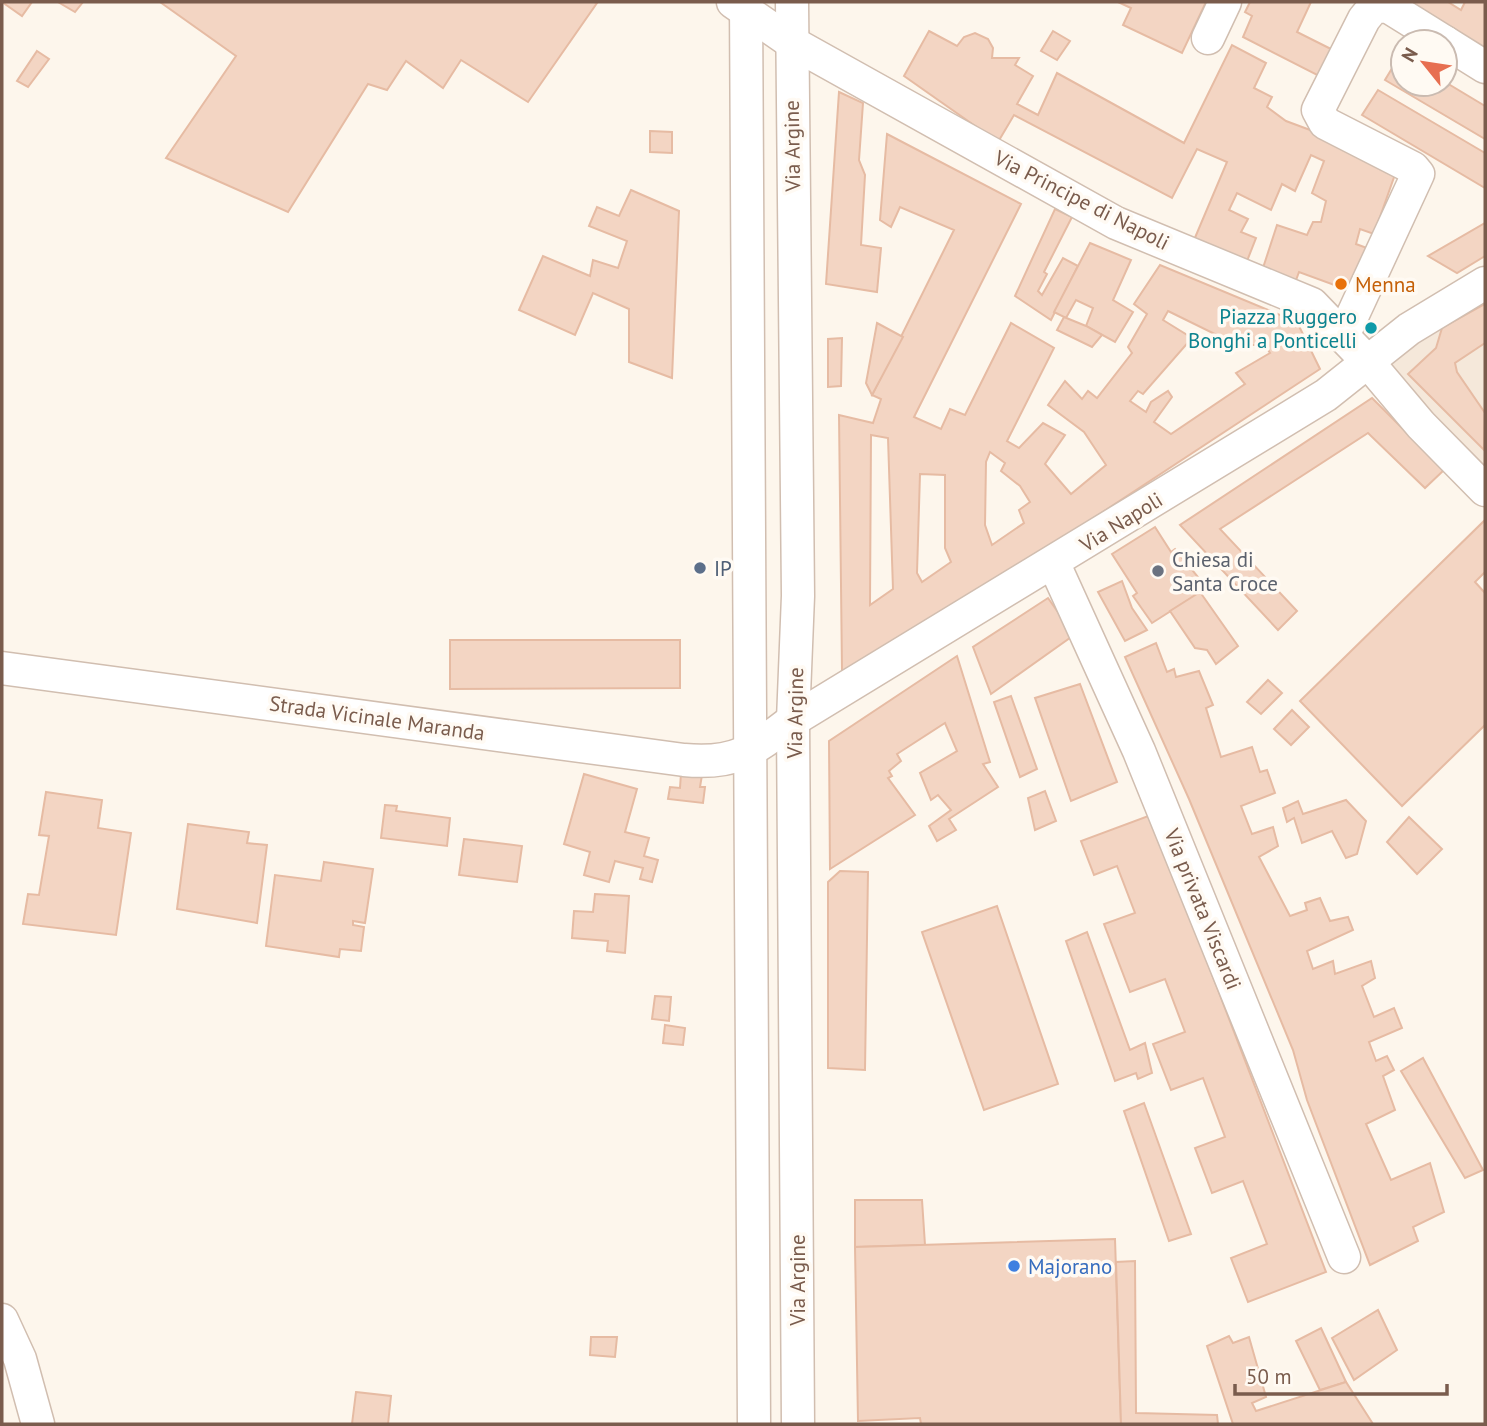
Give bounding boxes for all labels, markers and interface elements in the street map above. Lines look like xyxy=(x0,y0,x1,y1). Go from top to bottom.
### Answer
north arrow xyxy=(1389,28,1459,98)
text: N xyxy=(1396,43,1423,66)
street label: Via Argine xyxy=(778,100,806,193)
street label: Via Principe di Napoli xyxy=(989,144,1174,256)
place label: Menna xyxy=(1355,271,1416,298)
marker: Menna xyxy=(1333,276,1349,292)
place label: Piazza Ruggero Bonghi a Ponticelli xyxy=(1188,303,1357,354)
marker: Piazza Ruggero Bonghi a Ponticelli xyxy=(1363,320,1379,336)
street label: Via Napoli xyxy=(1074,486,1167,558)
place label: Chiesa di Santa Croce xyxy=(1172,546,1278,597)
place label: IP xyxy=(714,555,732,582)
marker: IP xyxy=(692,560,708,576)
marker: Chiesa di Santa Croce xyxy=(1150,563,1166,579)
street label: Via Argine xyxy=(781,667,809,760)
street label: Strada Vicinale Maranda xyxy=(268,690,486,746)
street label: Via privata Viscardi xyxy=(1158,824,1248,993)
street label: Via Argine xyxy=(784,1234,811,1327)
place label: Majorano xyxy=(1028,1253,1112,1280)
marker: Majorano xyxy=(1006,1258,1022,1274)
scale bar xyxy=(1235,1352,1447,1396)
text: 50 m xyxy=(1246,1363,1292,1390)

